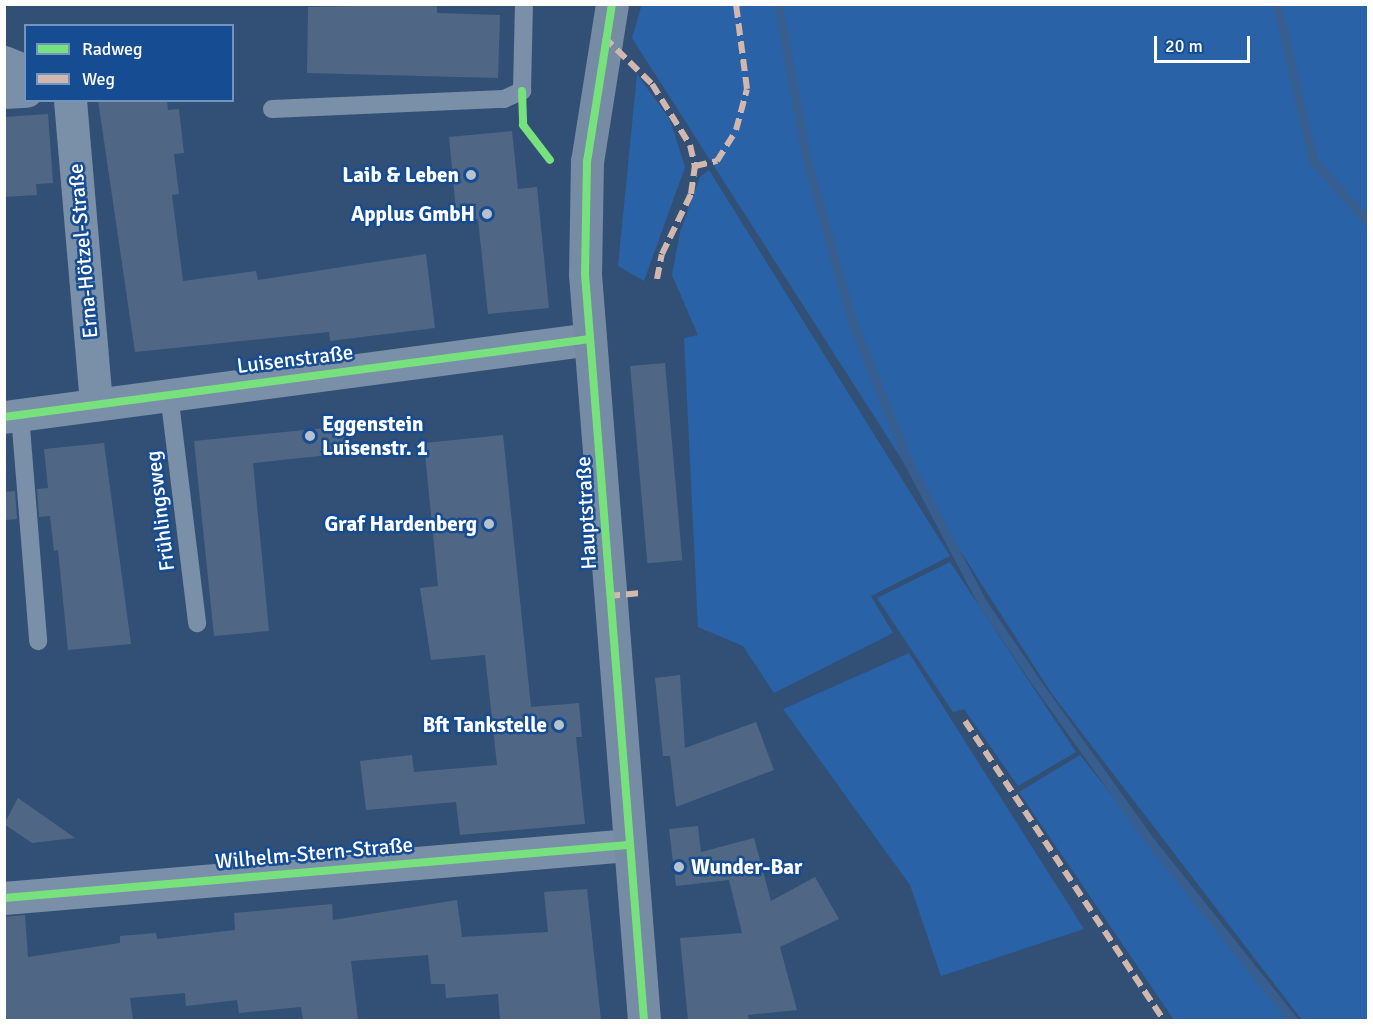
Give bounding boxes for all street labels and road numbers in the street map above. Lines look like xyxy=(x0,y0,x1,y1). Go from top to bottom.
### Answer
street label: Erna-Hötzel-Straße xyxy=(63,163,103,339)
street label: Luisenstraße xyxy=(235,339,355,379)
street label: Frühlingsweg xyxy=(140,449,180,573)
street label: Hauptstraße xyxy=(570,456,602,570)
street label: Wilhelm-Stern-Straße xyxy=(214,832,414,874)

